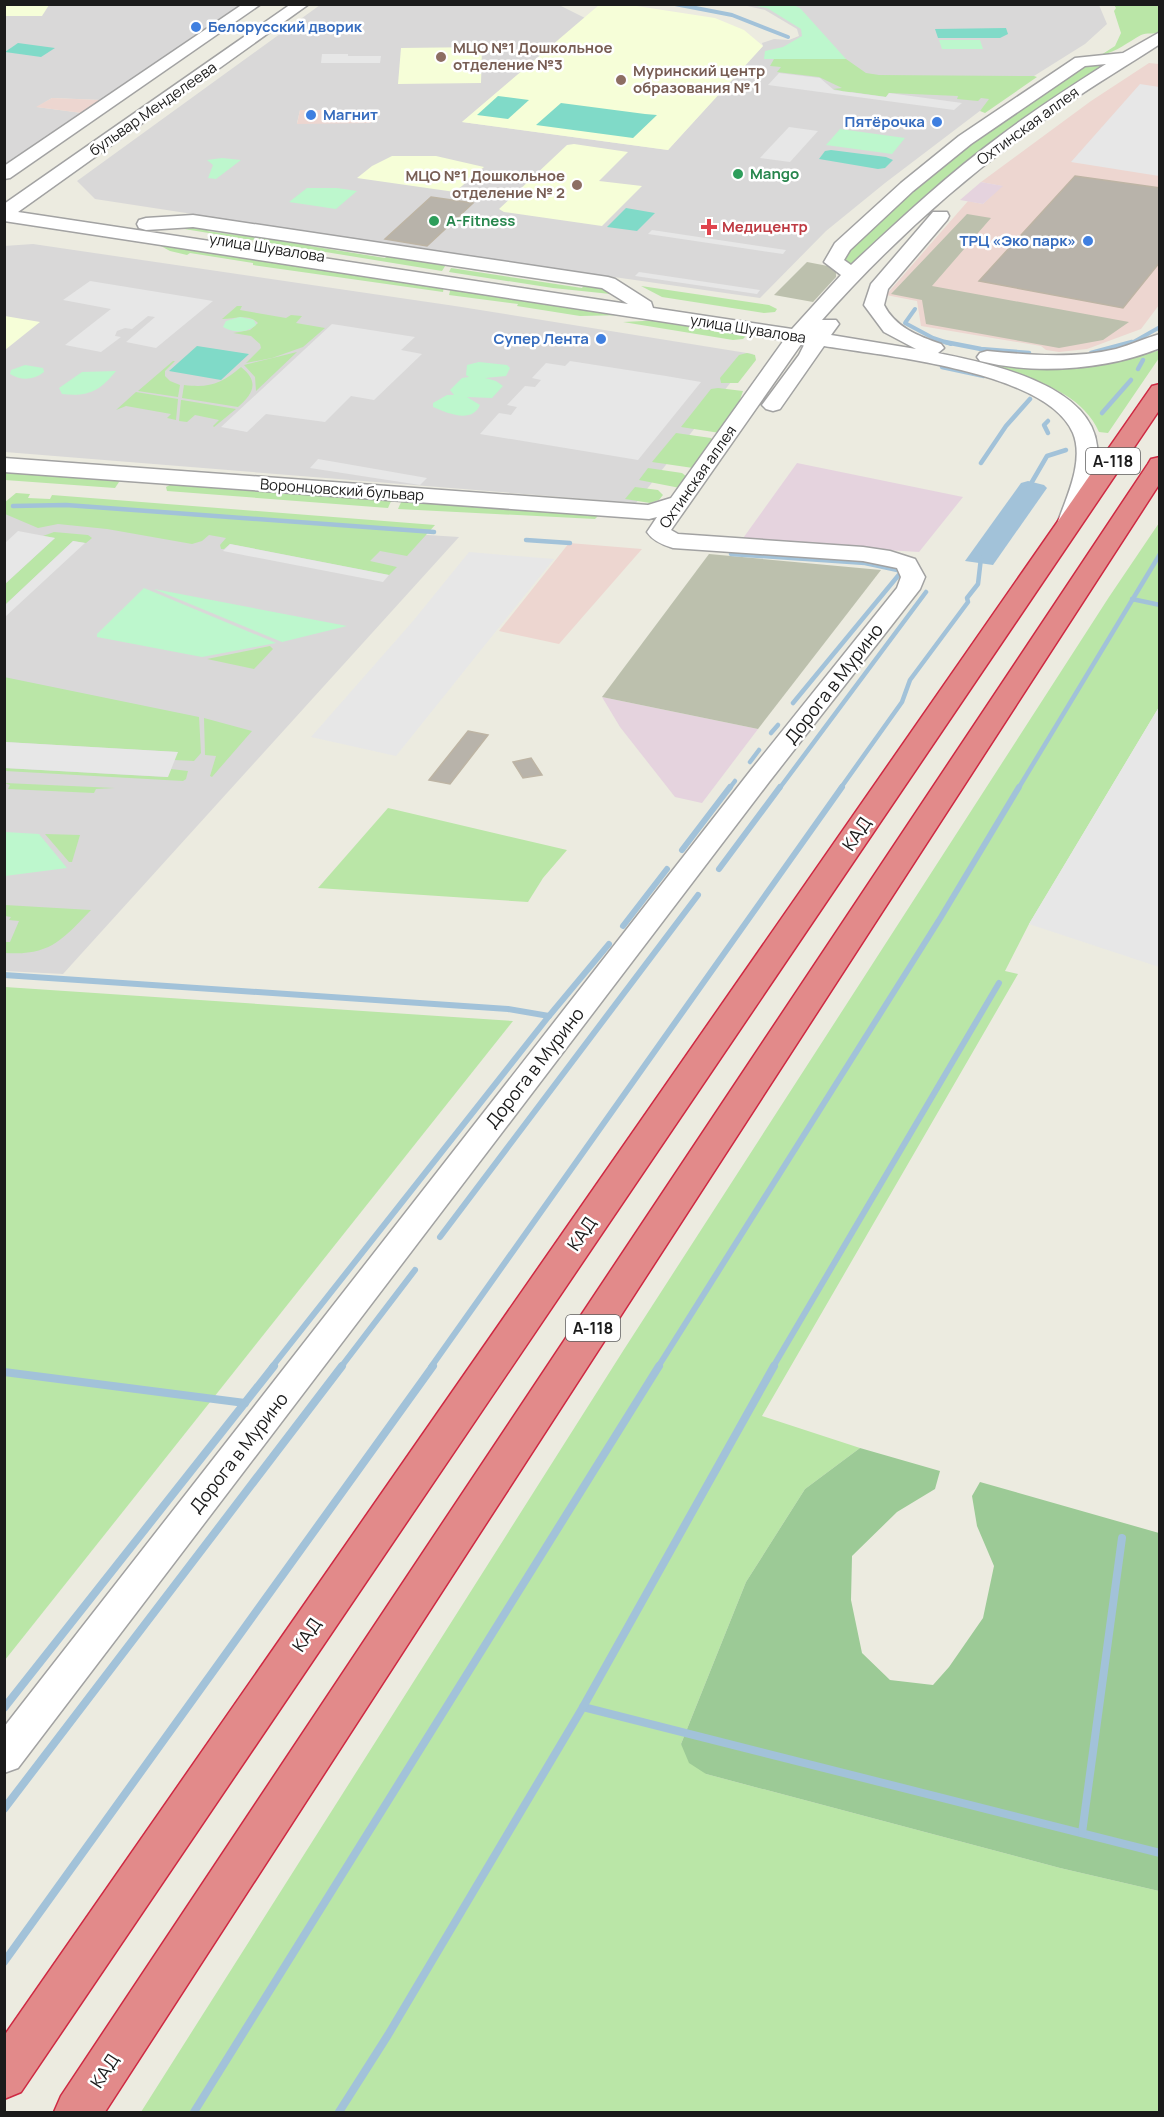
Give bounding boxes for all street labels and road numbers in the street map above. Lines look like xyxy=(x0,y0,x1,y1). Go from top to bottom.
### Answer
street label: бульвар Менделеева xyxy=(85,57,221,161)
street label: Охтинская аллея xyxy=(972,81,1083,170)
street label: улица Шувалова xyxy=(208,228,327,267)
street label: улица Шувалова xyxy=(689,309,808,348)
street label: Охтинская аллея xyxy=(654,421,741,532)
road number: А-118 xyxy=(1086,448,1140,474)
street label: Воронцовский бульвар xyxy=(259,473,425,506)
street label: Дорога в Мурино xyxy=(779,618,888,749)
street label: КАД xyxy=(836,812,876,855)
street label: Дорога в Мурино xyxy=(480,1002,589,1133)
street label: КАД xyxy=(561,1212,601,1255)
road number: А-118 xyxy=(566,1315,620,1341)
street label: Дорога в Мурино xyxy=(184,1387,293,1518)
street label: КАД xyxy=(286,1613,326,1656)
street label: КАД xyxy=(84,2049,124,2092)

